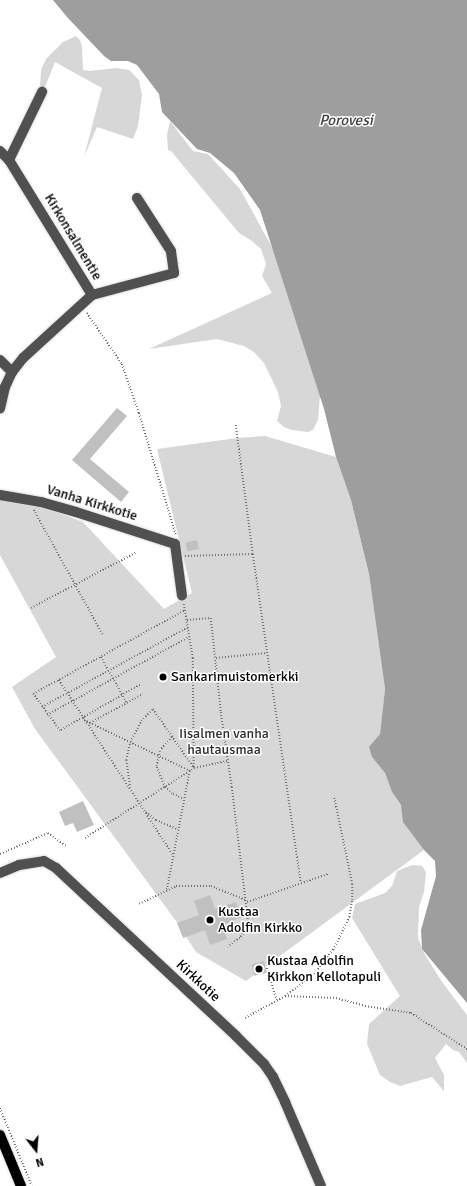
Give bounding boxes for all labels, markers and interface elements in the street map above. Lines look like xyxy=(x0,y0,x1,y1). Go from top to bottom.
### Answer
water label: Porovesi xyxy=(319,112,373,130)
street label: Kirkonsalmentie xyxy=(41,191,105,283)
street label: Vanha Kirkkotie xyxy=(45,481,139,525)
place label: Sankarimuistomerkki xyxy=(171,669,299,685)
marker: Sankarimuistomerkki xyxy=(158,672,168,682)
park label: Iisalmen vanha hautausmaa xyxy=(179,726,269,758)
place label: Kustaa Adolfin Kirkko xyxy=(218,904,302,936)
marker: Kustaa Adolfin Kirkko xyxy=(205,915,215,925)
place label: Kustaa Adolfin Kirkkon Kellotapuli xyxy=(267,953,381,986)
street label: Kirkkotie xyxy=(173,956,223,1006)
marker: Kustaa Adolfin Kirkkon Kellotapuli xyxy=(254,964,264,974)
north arrow xyxy=(16,1130,56,1170)
text: N xyxy=(34,1155,45,1169)

